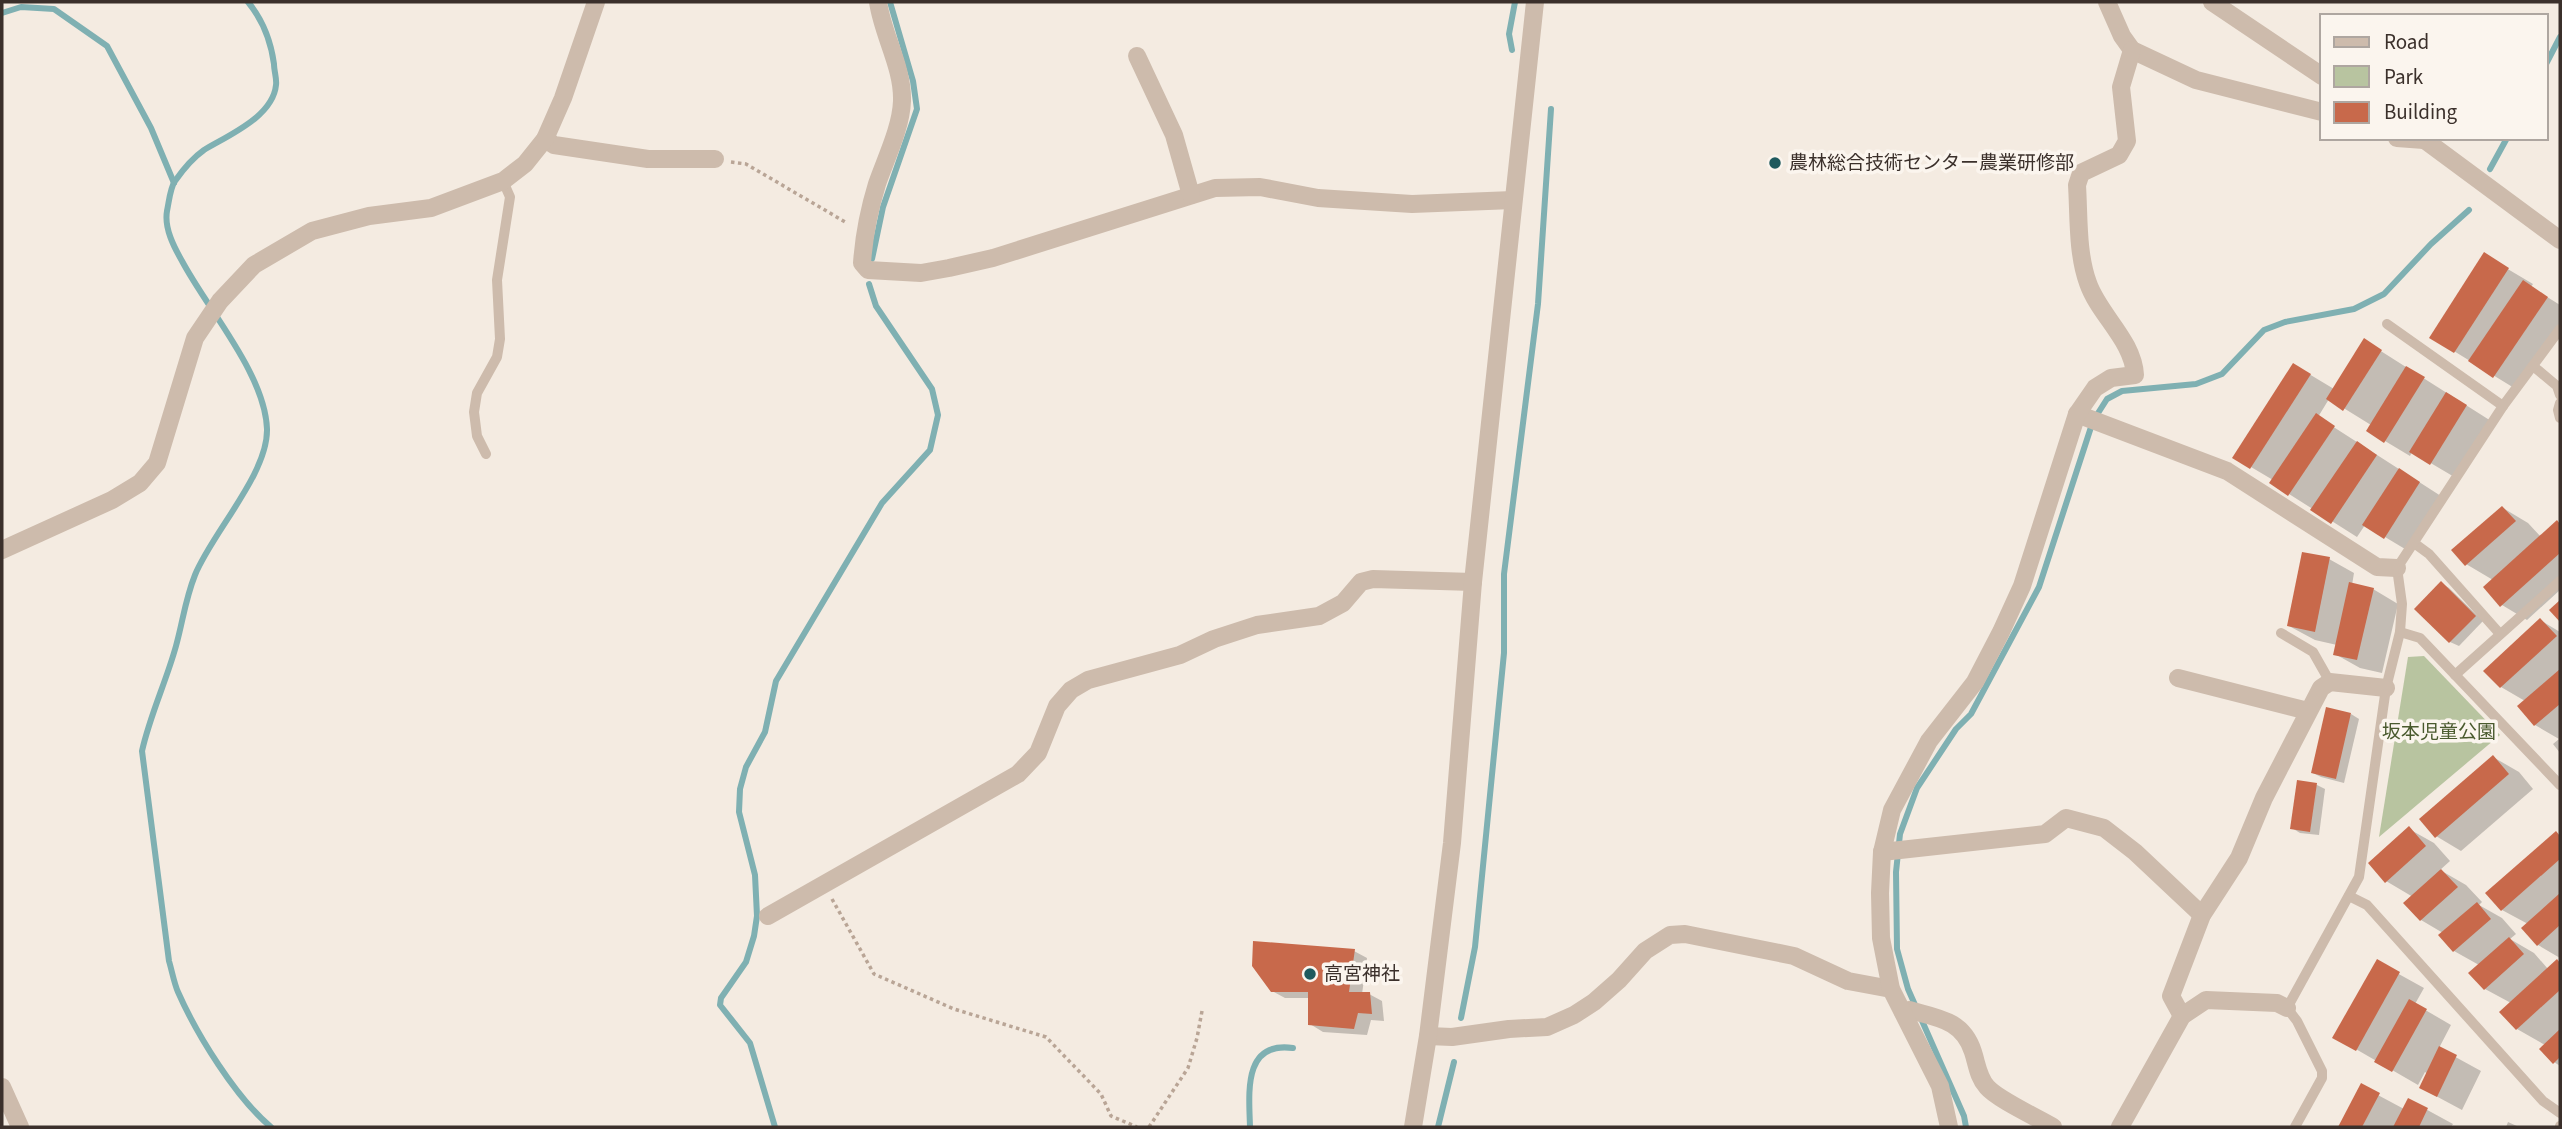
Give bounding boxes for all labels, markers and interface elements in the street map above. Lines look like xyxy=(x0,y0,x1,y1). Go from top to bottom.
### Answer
legend xyxy=(2320,14,2548,140)
text: Road xyxy=(2384,27,2429,57)
text: Park xyxy=(2384,62,2424,92)
text: Building xyxy=(2384,97,2458,127)
place label: 農林総合技術センター農業研修部 xyxy=(1789,150,2074,177)
marker: 農林総合技術センター農業研修部 xyxy=(1767,155,1783,171)
park label: 坂本児童公園 xyxy=(2382,719,2496,746)
place label: 高宮神社 xyxy=(1324,961,1400,988)
marker: 高宮神社 xyxy=(1302,966,1318,982)

